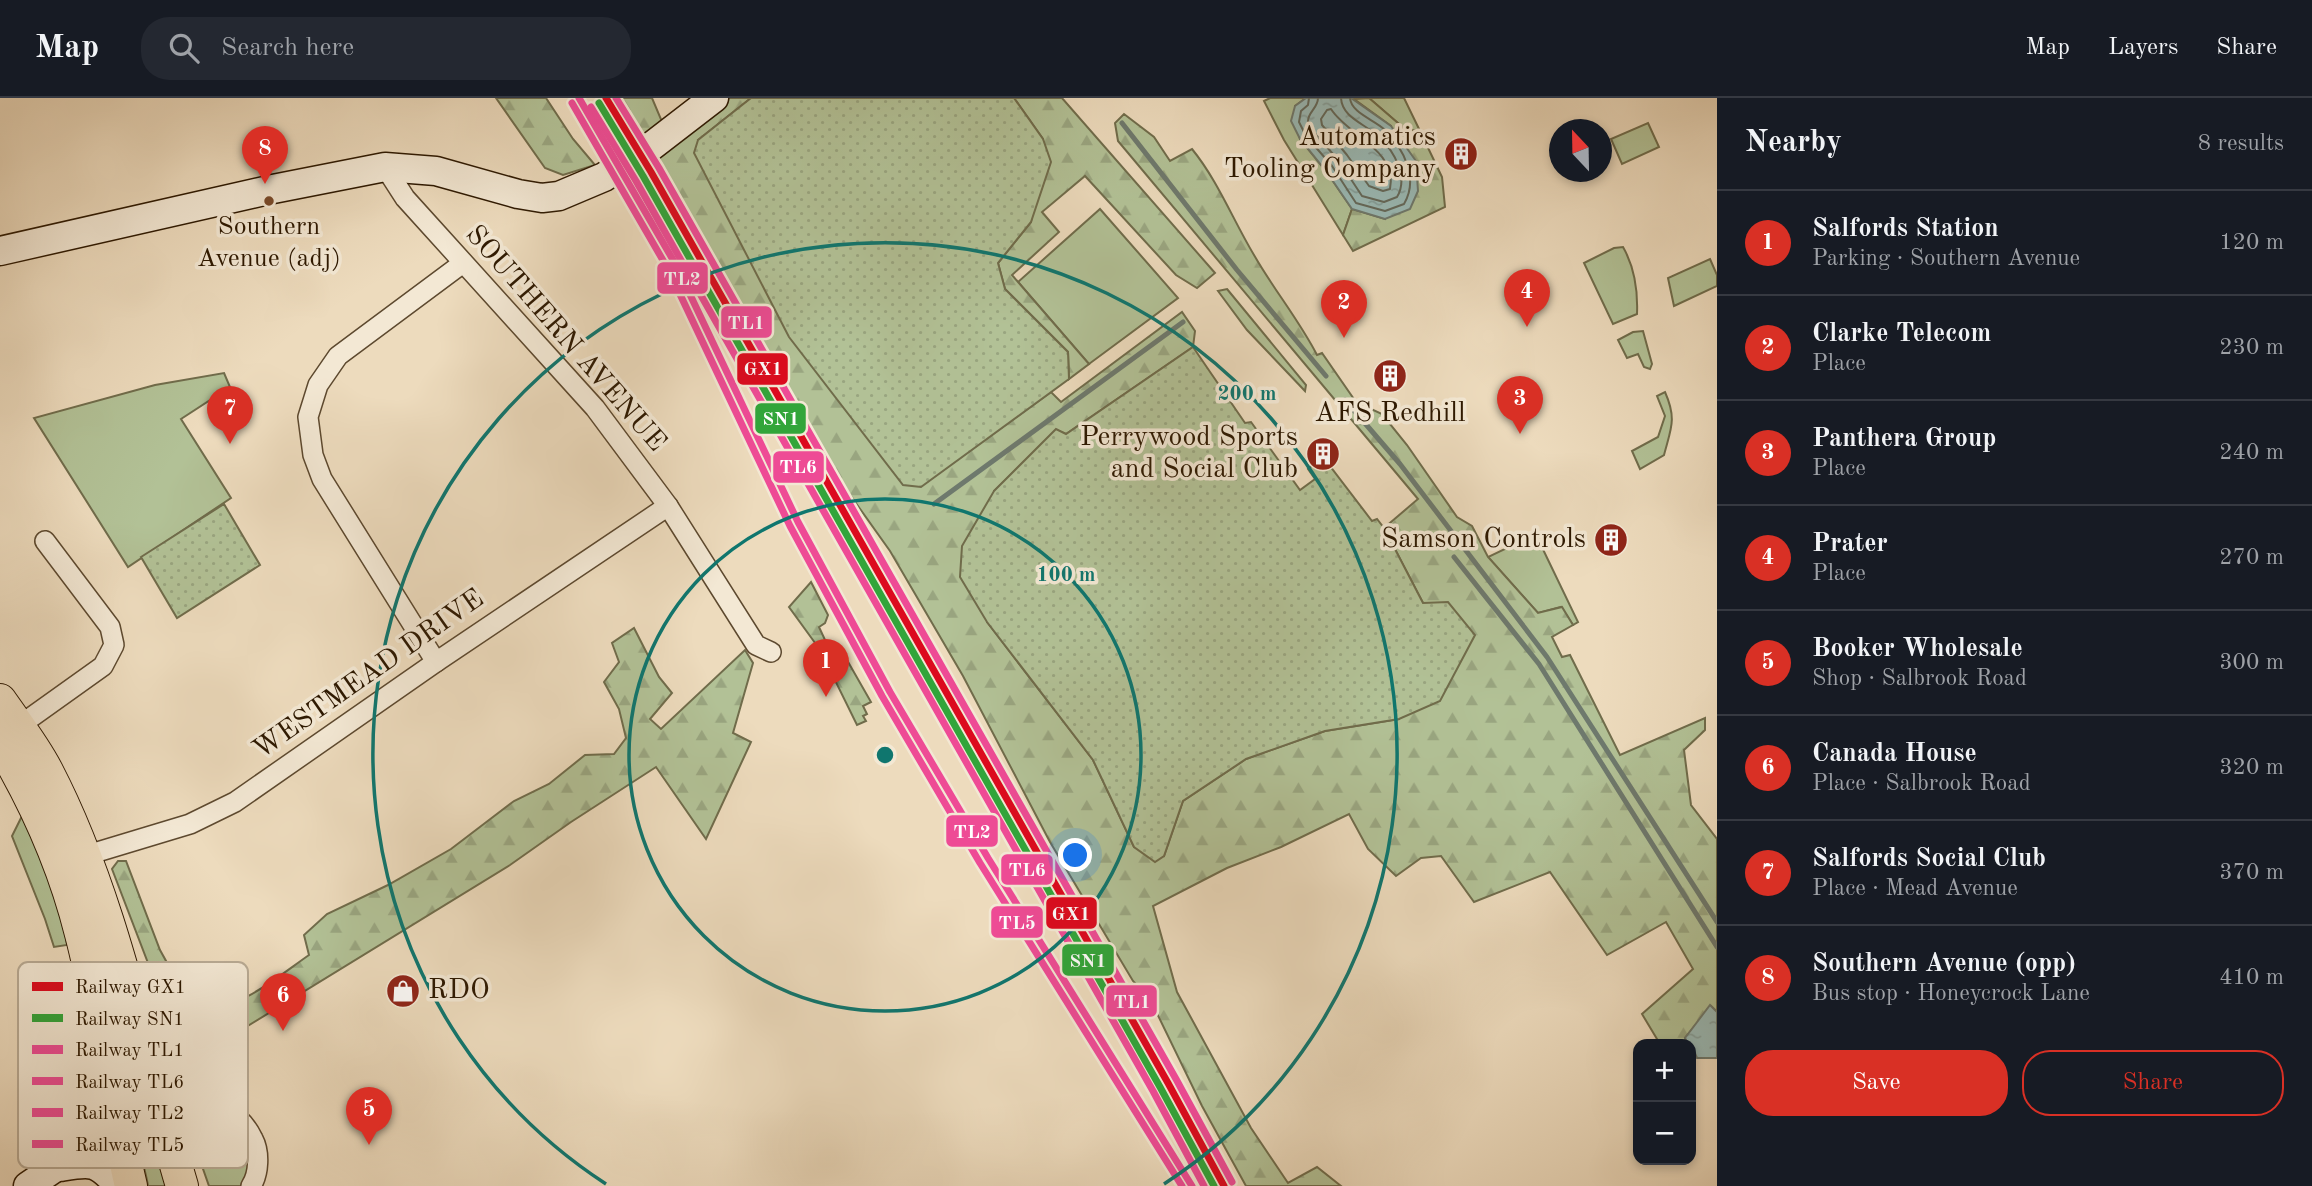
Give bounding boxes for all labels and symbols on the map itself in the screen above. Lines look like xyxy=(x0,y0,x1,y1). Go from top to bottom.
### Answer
north arrow xyxy=(1549,119,1612,182)
place label: Automatics Tooling Company xyxy=(1224,124,1436,184)
pin: 8 xyxy=(242,126,288,184)
building icon: Automatics Tooling Company xyxy=(1442,135,1480,173)
marker: Southern Avenue (adj) xyxy=(262,194,276,208)
place label: Southern Avenue (adj) xyxy=(197,214,341,272)
street label: SOUTHERN AVENUE xyxy=(460,221,670,457)
line badge: TL2 xyxy=(656,261,709,295)
pin: 4 xyxy=(1504,269,1550,327)
text: TL2 xyxy=(663,271,701,290)
pin: 2 xyxy=(1321,280,1367,338)
line badge: TL1 xyxy=(720,305,773,339)
text: TL1 xyxy=(727,315,765,334)
line badge: GX1 xyxy=(736,352,789,386)
building icon: AFS Redhill xyxy=(1371,357,1409,395)
text: GX1 xyxy=(744,361,782,380)
pin: 3 xyxy=(1497,376,1543,434)
text: 200 m xyxy=(1217,384,1277,405)
pin: 7 xyxy=(207,386,253,444)
place label: AFS Redhill xyxy=(1315,400,1465,428)
line badge: SN1 xyxy=(754,402,807,435)
text: SN1 xyxy=(762,411,800,430)
place label: Perrywood Sports and Social Club xyxy=(1080,424,1298,484)
building icon: Perrywood Sports and Social Club xyxy=(1304,435,1342,473)
line badge: TL6 xyxy=(772,450,825,484)
text: TL6 xyxy=(779,459,817,478)
building icon: Samson Controls xyxy=(1592,521,1630,559)
place label: Samson Controls xyxy=(1381,526,1586,554)
text: 100 m xyxy=(1036,565,1096,586)
street label: WESTMEAD DRIVE xyxy=(249,585,489,765)
pin: 1 xyxy=(803,639,849,697)
centre of rings xyxy=(873,743,897,767)
line badge: TL2 xyxy=(945,814,999,848)
text: TL2 xyxy=(953,824,991,843)
your location xyxy=(1058,838,1092,872)
line badge: TL6 xyxy=(1000,853,1054,886)
text: TL6 xyxy=(1008,862,1046,881)
line badge: GX1 xyxy=(1045,896,1098,930)
line badge: TL5 xyxy=(990,905,1044,939)
text: GX1 xyxy=(1052,906,1090,925)
text: TL5 xyxy=(998,915,1036,934)
line badge: SN1 xyxy=(1061,943,1115,977)
text: SN1 xyxy=(1069,953,1107,972)
legend xyxy=(18,962,248,1168)
shop icon: RDO xyxy=(384,972,422,1010)
pin: 6 xyxy=(260,973,306,1031)
place label: RDO xyxy=(428,977,490,1005)
text: Railway GX1 xyxy=(75,979,186,998)
line badge: TL1 xyxy=(1105,984,1158,1018)
text: TL1 xyxy=(1113,994,1151,1013)
text: Railway SN1 xyxy=(75,1011,184,1030)
text: Railway TL1 xyxy=(75,1042,184,1061)
text: Railway TL6 xyxy=(75,1074,184,1093)
pin: 5 xyxy=(346,1087,392,1145)
text: Railway TL2 xyxy=(75,1105,184,1124)
text: Railway TL5 xyxy=(75,1137,184,1156)

